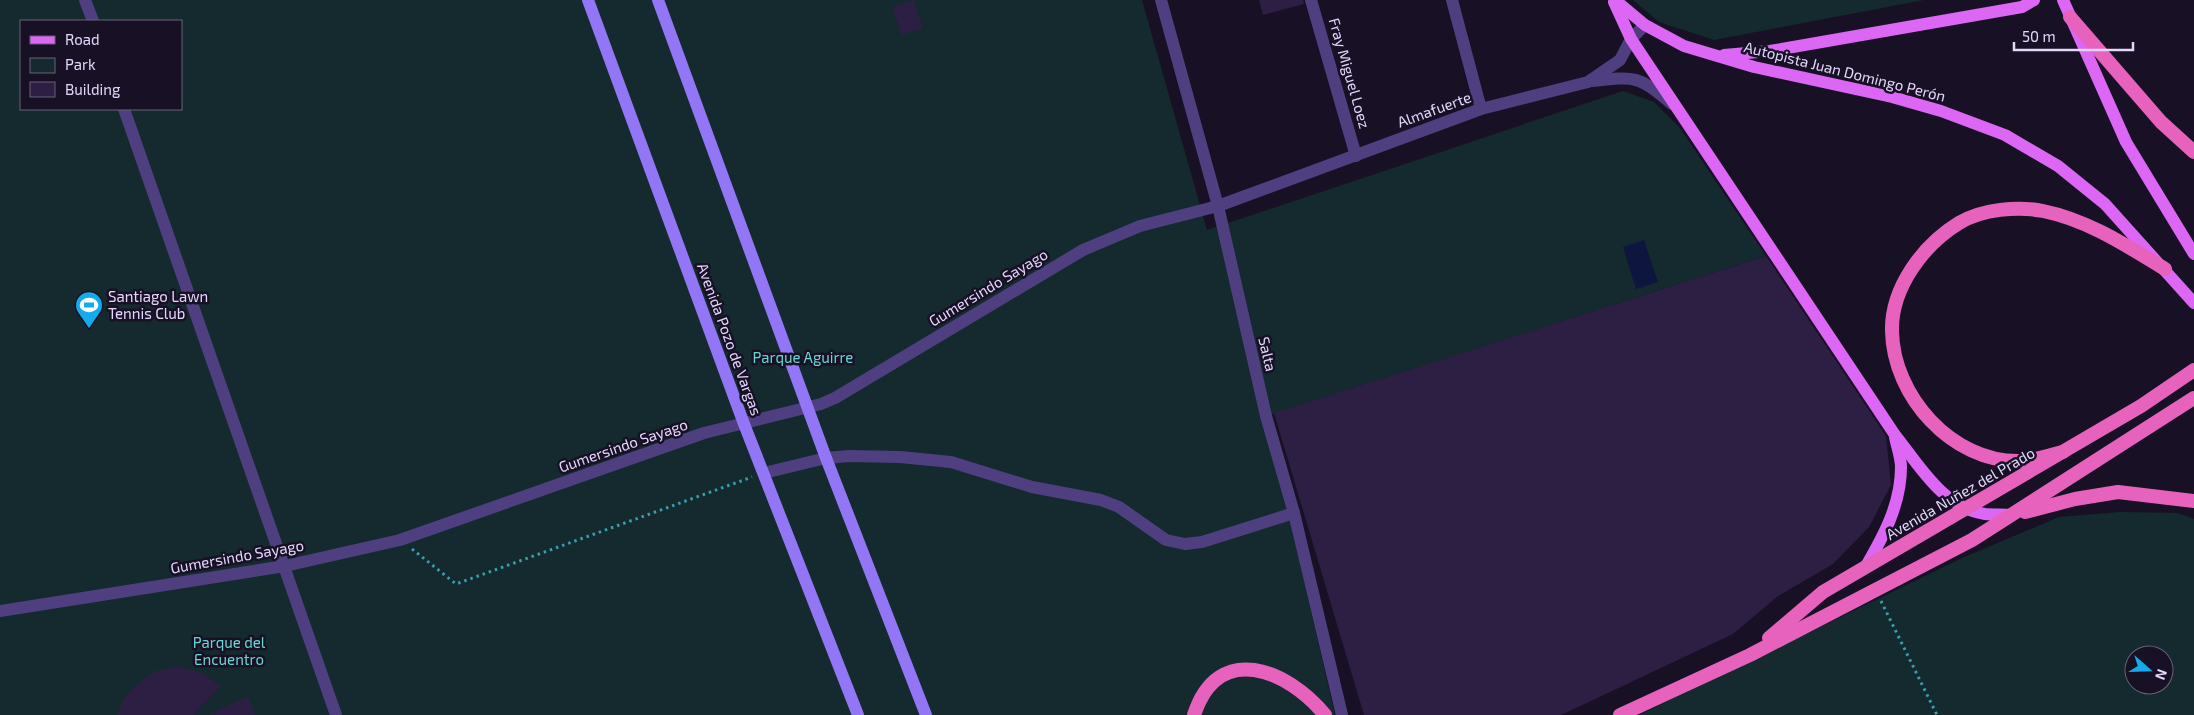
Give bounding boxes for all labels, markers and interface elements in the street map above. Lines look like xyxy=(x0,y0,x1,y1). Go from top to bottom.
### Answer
street label: Fray Miguel Loez xyxy=(1326,16,1374,130)
legend xyxy=(20,20,182,110)
scale bar xyxy=(2014,20,2133,52)
text: 50 m xyxy=(2022,27,2056,45)
text: Road xyxy=(65,30,100,48)
street label: Autopista Juan Domingo Perón xyxy=(1742,37,1948,105)
text: Park xyxy=(65,55,96,73)
text: Building xyxy=(65,80,121,98)
street label: Almafuerte xyxy=(1395,87,1473,131)
street label: Gumersindo Sayago xyxy=(925,244,1051,330)
street label: Avenida Pozo de Vargas xyxy=(694,260,766,418)
place label: Santiago Lawn Tennis Club xyxy=(108,287,208,322)
sports icon: Santiago Lawn Tennis Club xyxy=(74,290,104,329)
street label: Salta xyxy=(1255,335,1281,373)
park label: Parque Aguirre xyxy=(753,348,853,366)
street label: Gumersindo Sayago xyxy=(556,414,690,476)
street label: Avenida Nuñez del Prado xyxy=(1882,443,2038,543)
street label: Gumersindo Sayago xyxy=(169,535,305,577)
park label: Parque del Encuentro xyxy=(193,633,266,668)
north arrow xyxy=(2124,645,2174,695)
text: N xyxy=(2152,667,2171,682)

